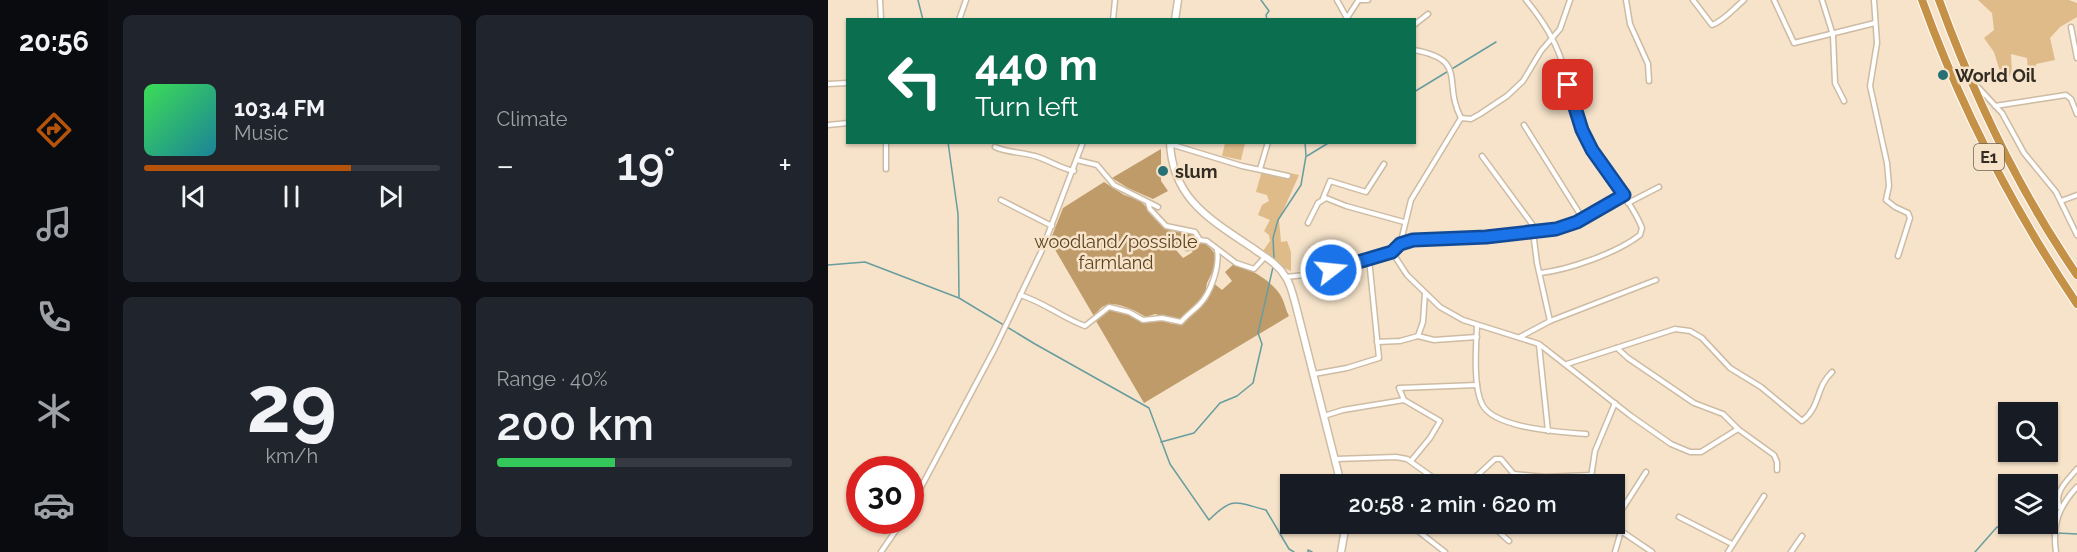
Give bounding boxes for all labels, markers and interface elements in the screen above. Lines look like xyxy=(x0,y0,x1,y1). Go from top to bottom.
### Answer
text: 20:56 xyxy=(19,26,89,57)
text: 440 m xyxy=(975,41,1098,90)
icon: left xyxy=(876,42,954,120)
pin xyxy=(1542,59,1593,110)
place label: World Oil xyxy=(1955,65,2036,86)
icon: arrive xyxy=(1551,68,1584,101)
marker: World Oil xyxy=(1936,68,1950,82)
text: Turn left xyxy=(975,91,1078,122)
text: 103.4 FM xyxy=(234,95,325,121)
text: Climate xyxy=(497,107,568,131)
icon: directions xyxy=(33,109,75,151)
text: Music xyxy=(234,121,288,145)
text: 19° xyxy=(617,138,676,191)
road number: E1 xyxy=(1974,144,2004,170)
text: − xyxy=(497,146,514,185)
text: + xyxy=(778,146,792,185)
place label: slum xyxy=(1175,161,1217,182)
marker: slum xyxy=(1156,164,1170,178)
icon: previous xyxy=(177,180,210,213)
icon: pause xyxy=(275,180,308,213)
icon: next xyxy=(374,180,407,213)
icon: music xyxy=(33,203,75,245)
park label: woodland/possible farmland xyxy=(1034,231,1198,273)
position arrow xyxy=(1299,238,1363,302)
icon: phone xyxy=(33,296,75,338)
text: 29 xyxy=(247,359,337,450)
text: Range · 40% xyxy=(497,367,608,391)
icon: climate xyxy=(33,390,75,432)
text: 200 km xyxy=(497,398,654,451)
map controls xyxy=(1998,402,2058,534)
button: search xyxy=(1998,402,2058,462)
text: km/h xyxy=(265,444,318,468)
speed limit sign: 30 xyxy=(846,456,924,534)
button: layers xyxy=(1998,474,2058,534)
icon: car xyxy=(33,484,75,526)
text: 20:58 · 2 min · 620 m xyxy=(1348,491,1557,517)

